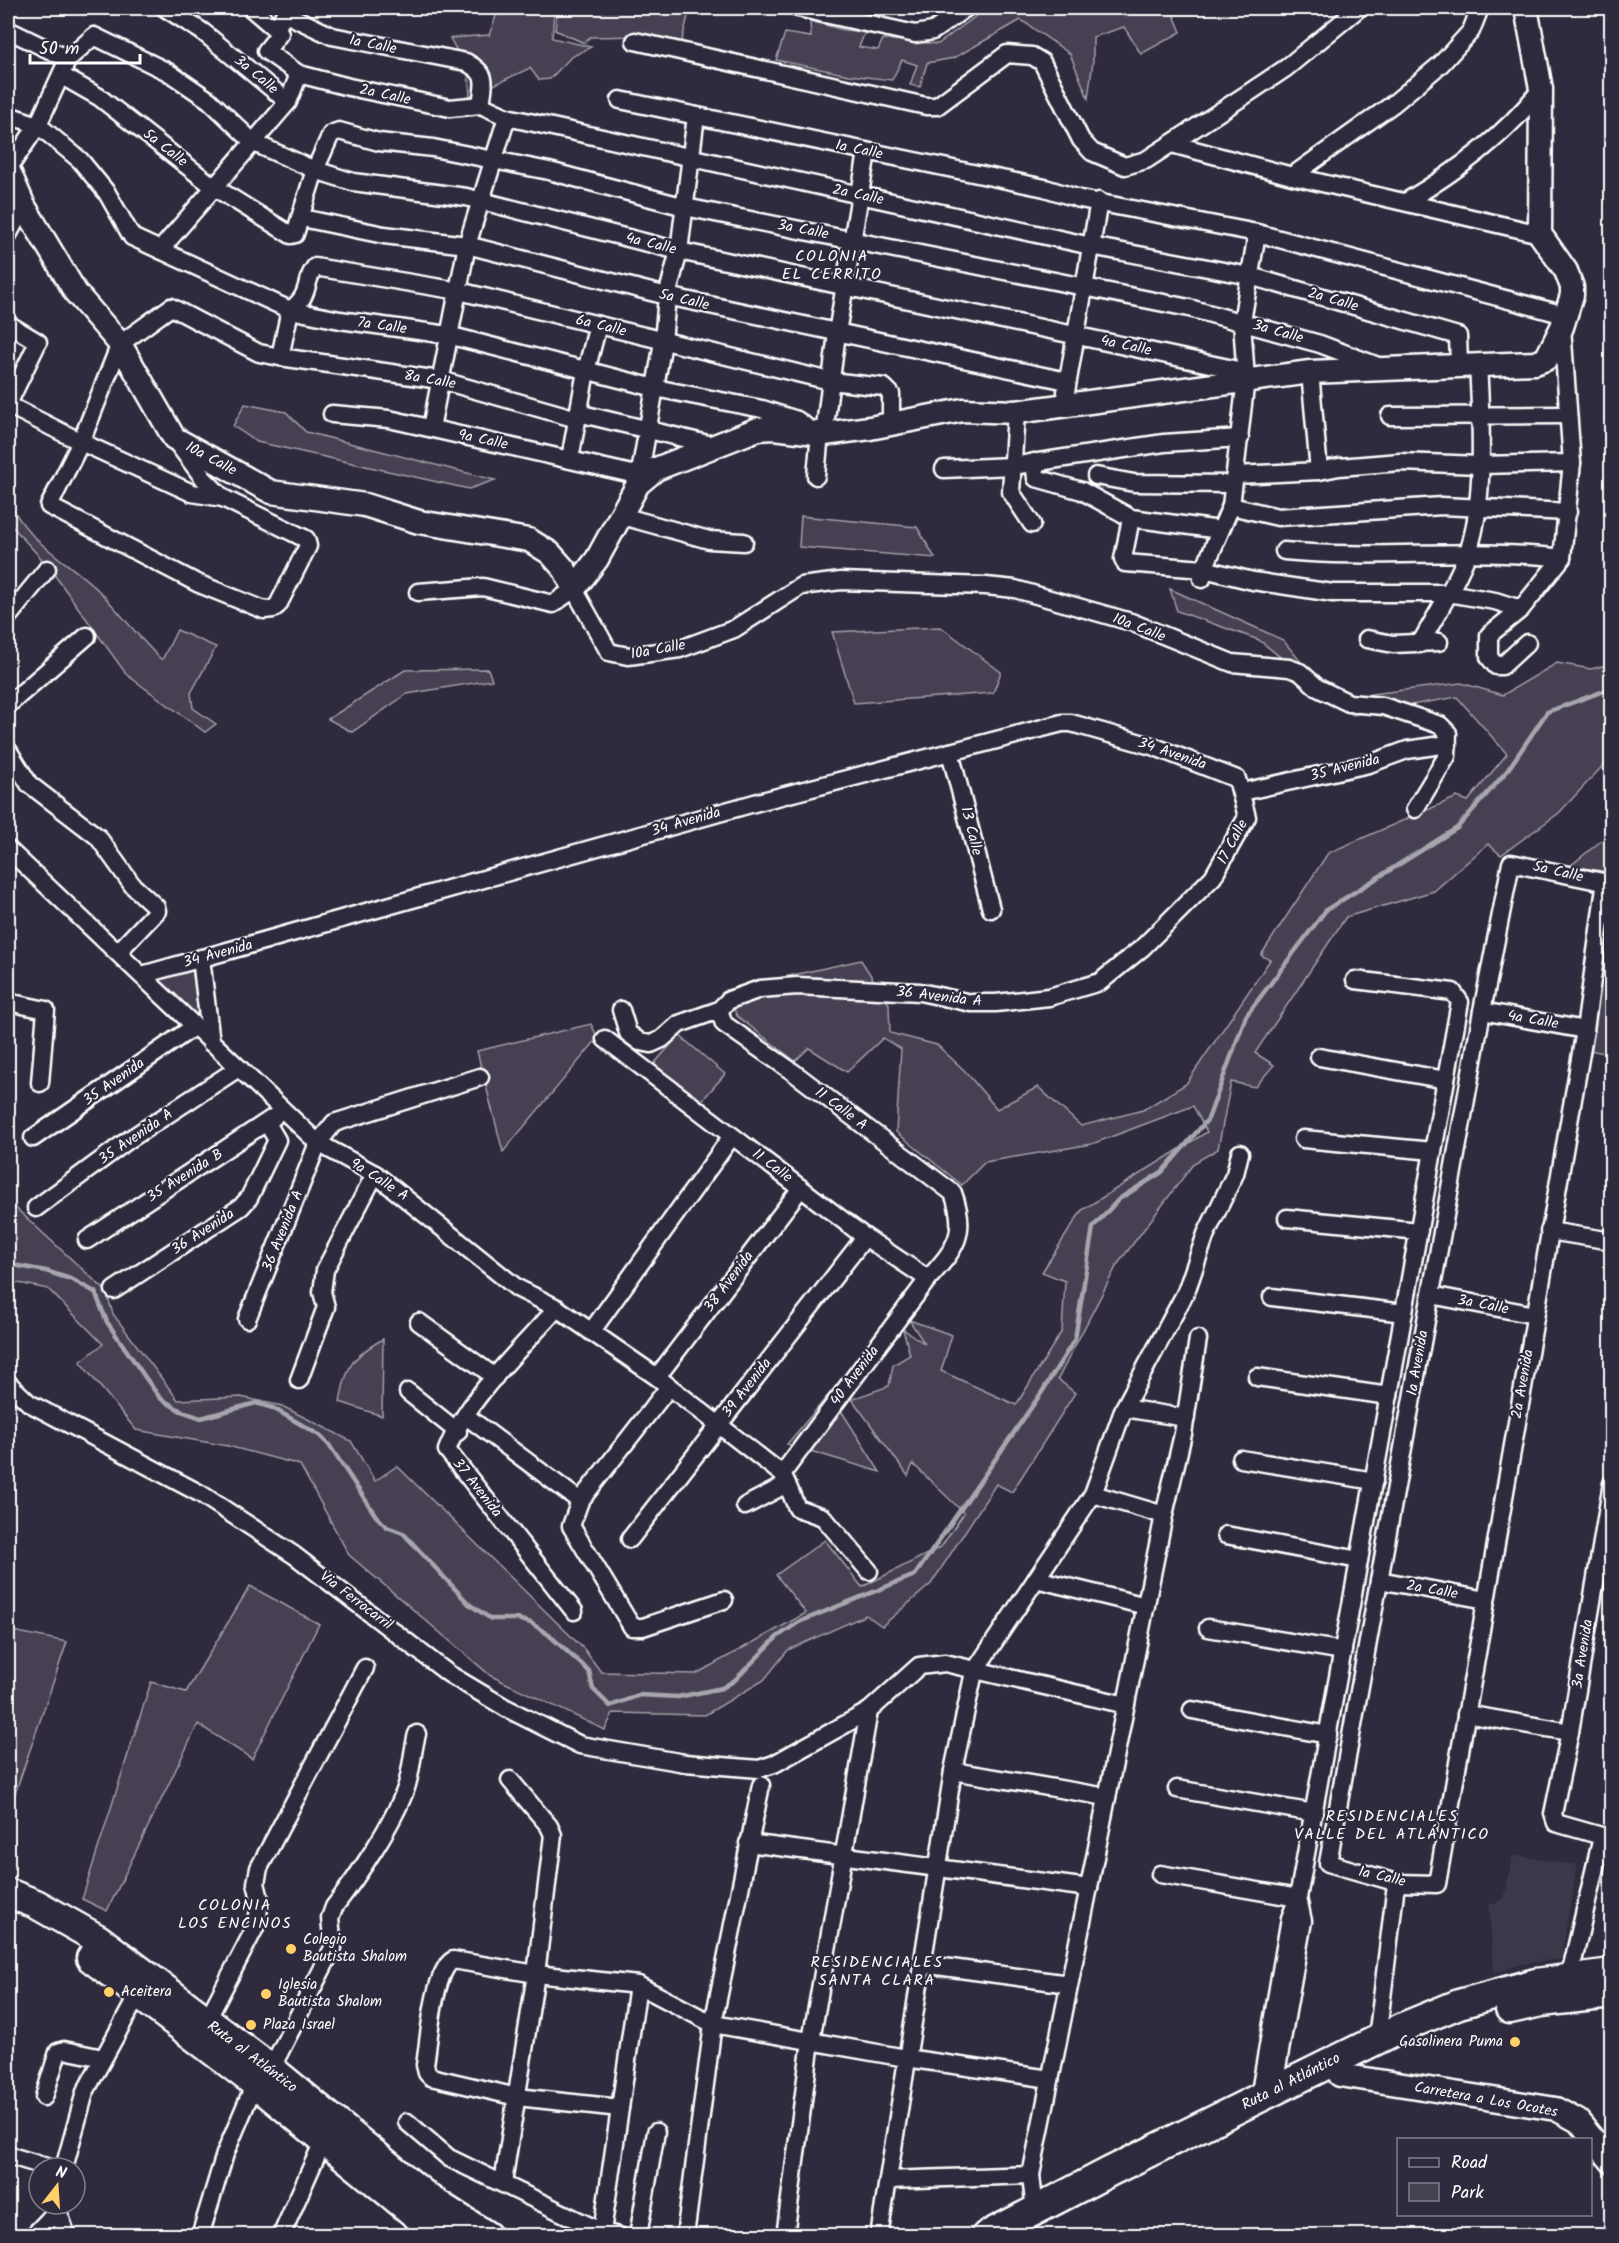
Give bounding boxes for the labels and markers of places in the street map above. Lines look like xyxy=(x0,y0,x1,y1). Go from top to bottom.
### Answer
place label: Colegio Bautista Shalom xyxy=(303,1928,407,1969)
marker: Colegio Bautista Shalom xyxy=(284,1942,298,1956)
place label: Iglesia Bautista Shalom xyxy=(278,1973,382,2014)
place label: Aceitera xyxy=(121,1980,172,2004)
marker: Aceitera xyxy=(102,1985,116,1999)
marker: Iglesia Bautista Shalom xyxy=(259,1987,273,2001)
place label: Plaza Israel xyxy=(263,2013,335,2037)
marker: Plaza Israel xyxy=(244,2018,258,2032)
place label: Gasolinera Puma xyxy=(1399,2030,1503,2054)
marker: Gasolinera Puma xyxy=(1508,2035,1522,2049)

